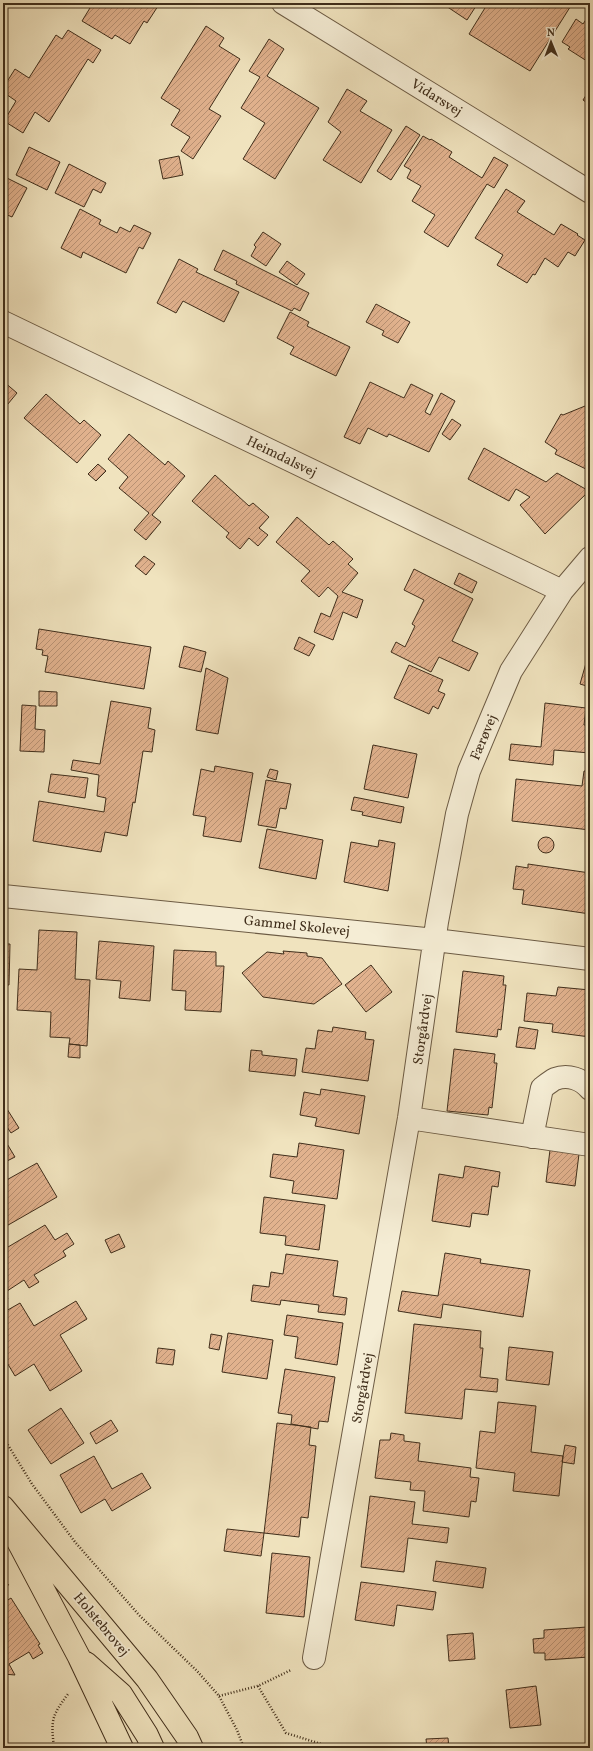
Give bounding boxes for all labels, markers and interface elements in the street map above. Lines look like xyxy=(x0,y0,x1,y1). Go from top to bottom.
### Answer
north arrow xyxy=(531,22,571,62)
text: N xyxy=(547,26,555,41)
street label: Vidarsvej xyxy=(407,75,466,122)
street label: Heimdalsvej xyxy=(243,432,320,483)
street label: Færøvej xyxy=(466,712,503,763)
street label: Gammel Skolevej xyxy=(243,911,351,942)
street label: Storgårdvej xyxy=(409,992,438,1066)
street label: Storgårdvej xyxy=(348,1351,379,1425)
street label: Holstebrovej xyxy=(68,1589,133,1661)

